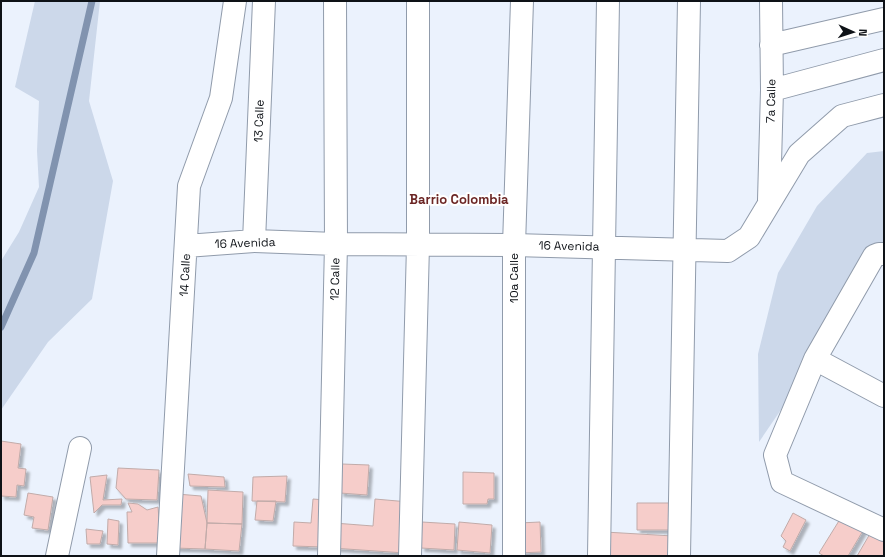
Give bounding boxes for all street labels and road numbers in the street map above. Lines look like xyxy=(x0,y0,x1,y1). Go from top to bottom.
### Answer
street label: 7a Calle xyxy=(763,79,779,123)
street label: 13 Calle xyxy=(250,99,268,143)
street label: 16 Avenida xyxy=(214,234,276,252)
street label: 16 Avenida xyxy=(538,237,600,255)
street label: 14 Calle xyxy=(176,253,194,297)
street label: 10a Calle xyxy=(506,253,522,303)
street label: 12 Calle xyxy=(327,257,343,301)

